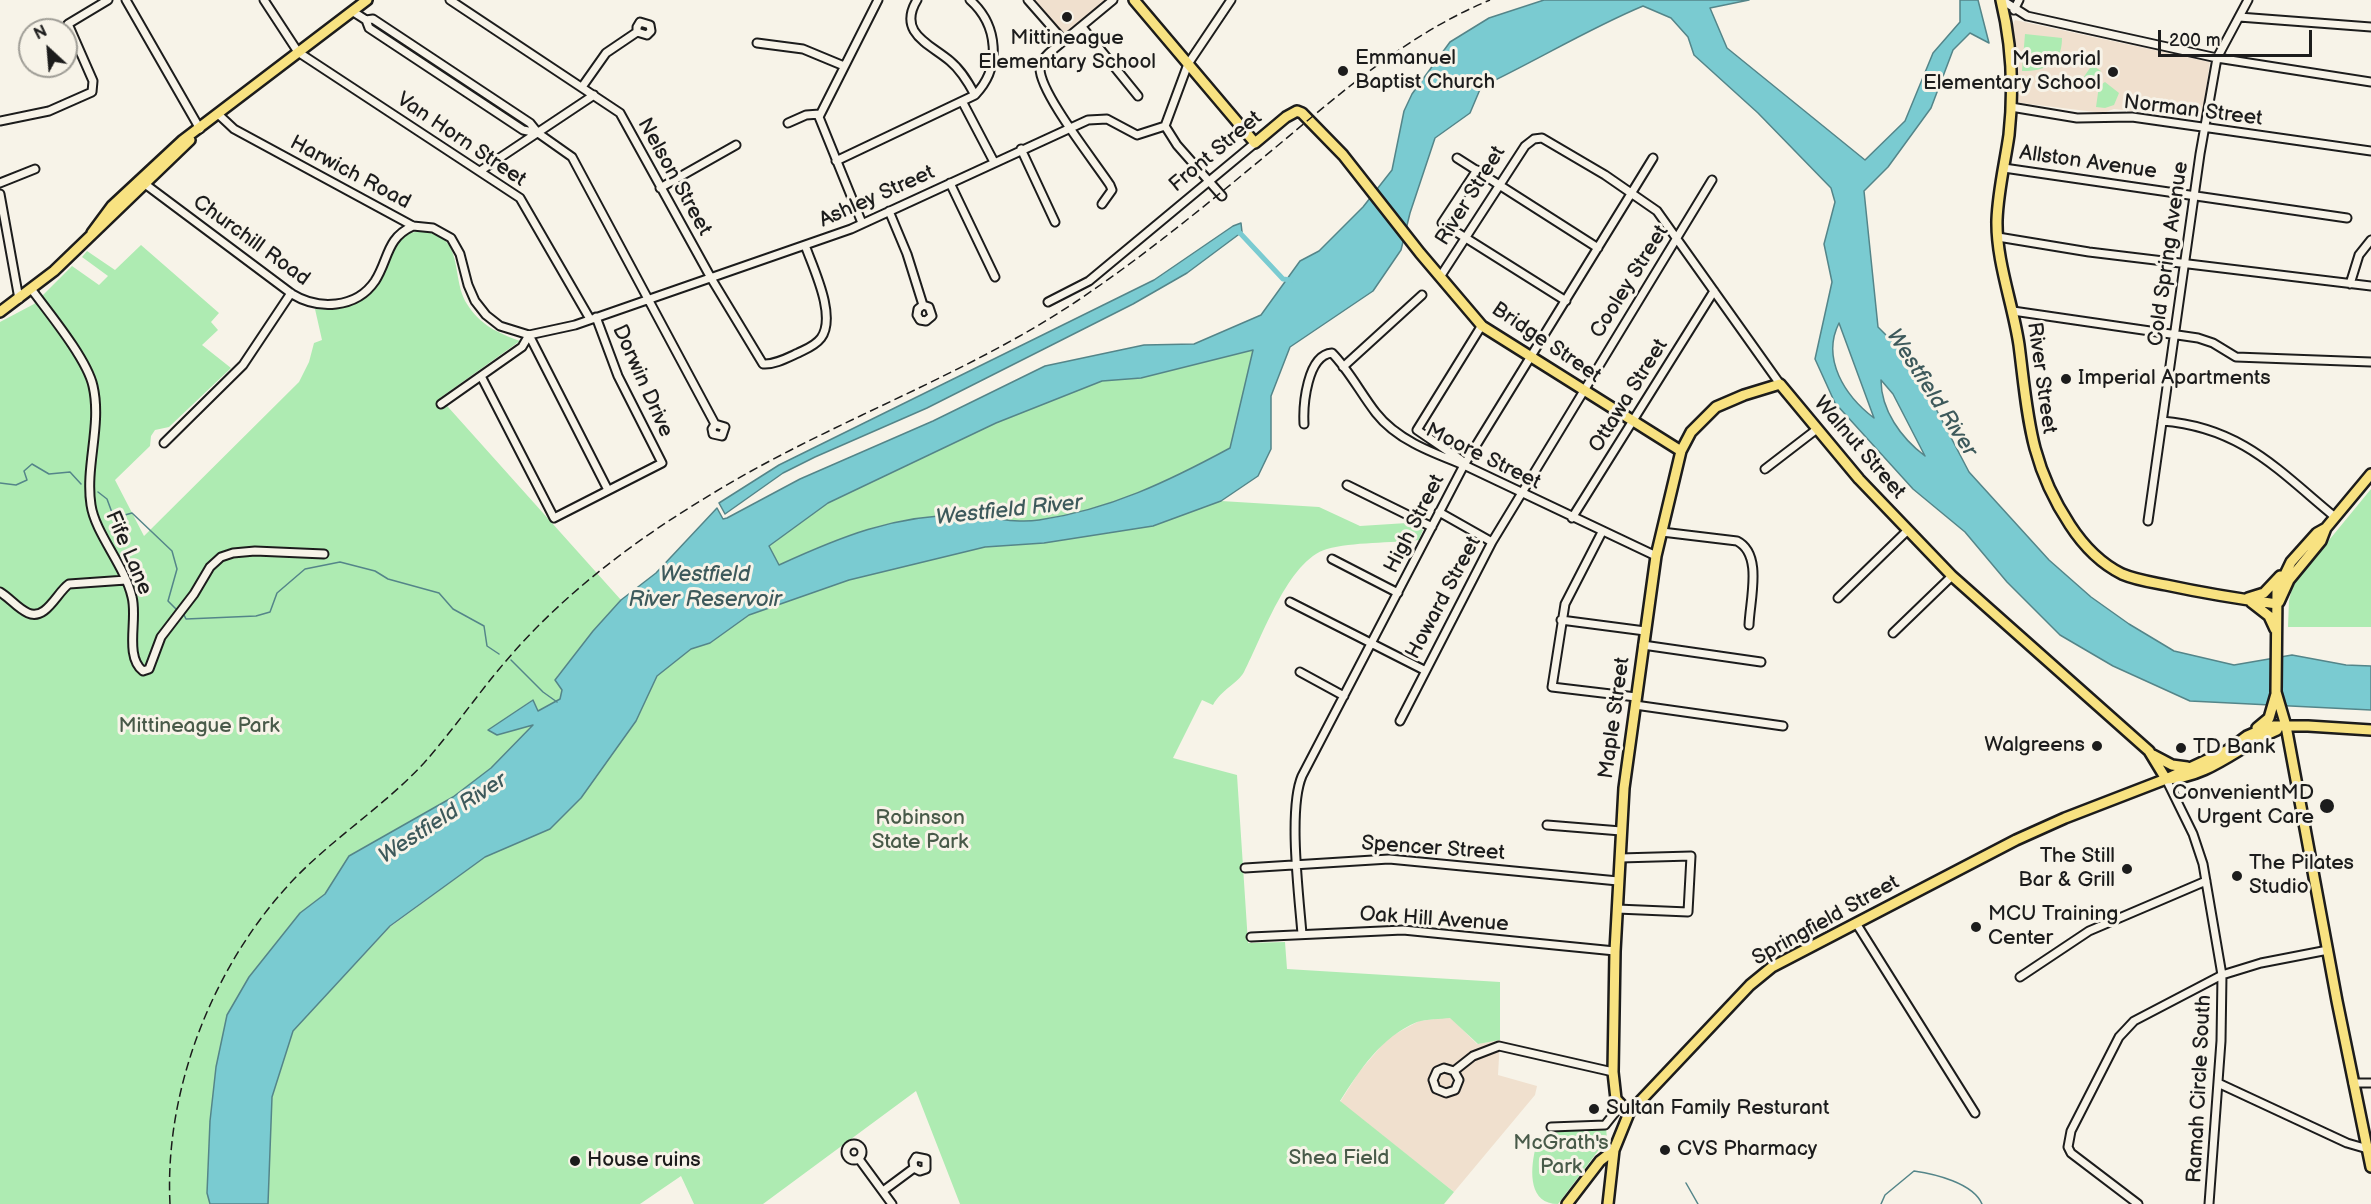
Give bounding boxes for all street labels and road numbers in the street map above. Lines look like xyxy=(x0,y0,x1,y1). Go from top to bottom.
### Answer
street label: Van Horn Street xyxy=(391,87,531,193)
street label: Norman Street xyxy=(2122,90,2264,132)
street label: Front Street xyxy=(1165,106,1267,198)
street label: Nelson Street xyxy=(631,114,717,240)
street label: Harwich Road xyxy=(285,131,415,215)
street label: Allston Avenue xyxy=(2018,141,2158,185)
street label: River Street xyxy=(1431,142,1511,250)
street label: Ashley Street xyxy=(815,160,939,234)
street label: Cold Spring Avenue xyxy=(2144,160,2194,348)
street label: Churchill Road xyxy=(187,190,315,292)
street label: Cooley Street xyxy=(1585,221,1675,343)
street label: Bridge Street xyxy=(1486,297,1606,389)
street label: Dorwin Drive xyxy=(606,321,678,441)
street label: River Street xyxy=(2021,321,2061,435)
street label: Ottawa Street xyxy=(1584,334,1674,458)
street label: Walnut Street xyxy=(1808,392,1910,504)
street label: Moore Street xyxy=(1421,418,1545,496)
street label: High Street xyxy=(1379,470,1451,578)
street label: Fife Lane xyxy=(99,507,157,599)
street label: Howard Street xyxy=(1401,532,1487,664)
street label: Maple Street xyxy=(1594,656,1636,780)
street label: Spencer Street xyxy=(1360,831,1506,867)
street label: Springfield Street xyxy=(1748,870,1904,972)
street label: Oak Hill Avenue xyxy=(1359,902,1509,938)
street label: Ramah Circle South xyxy=(2182,994,2218,1184)

